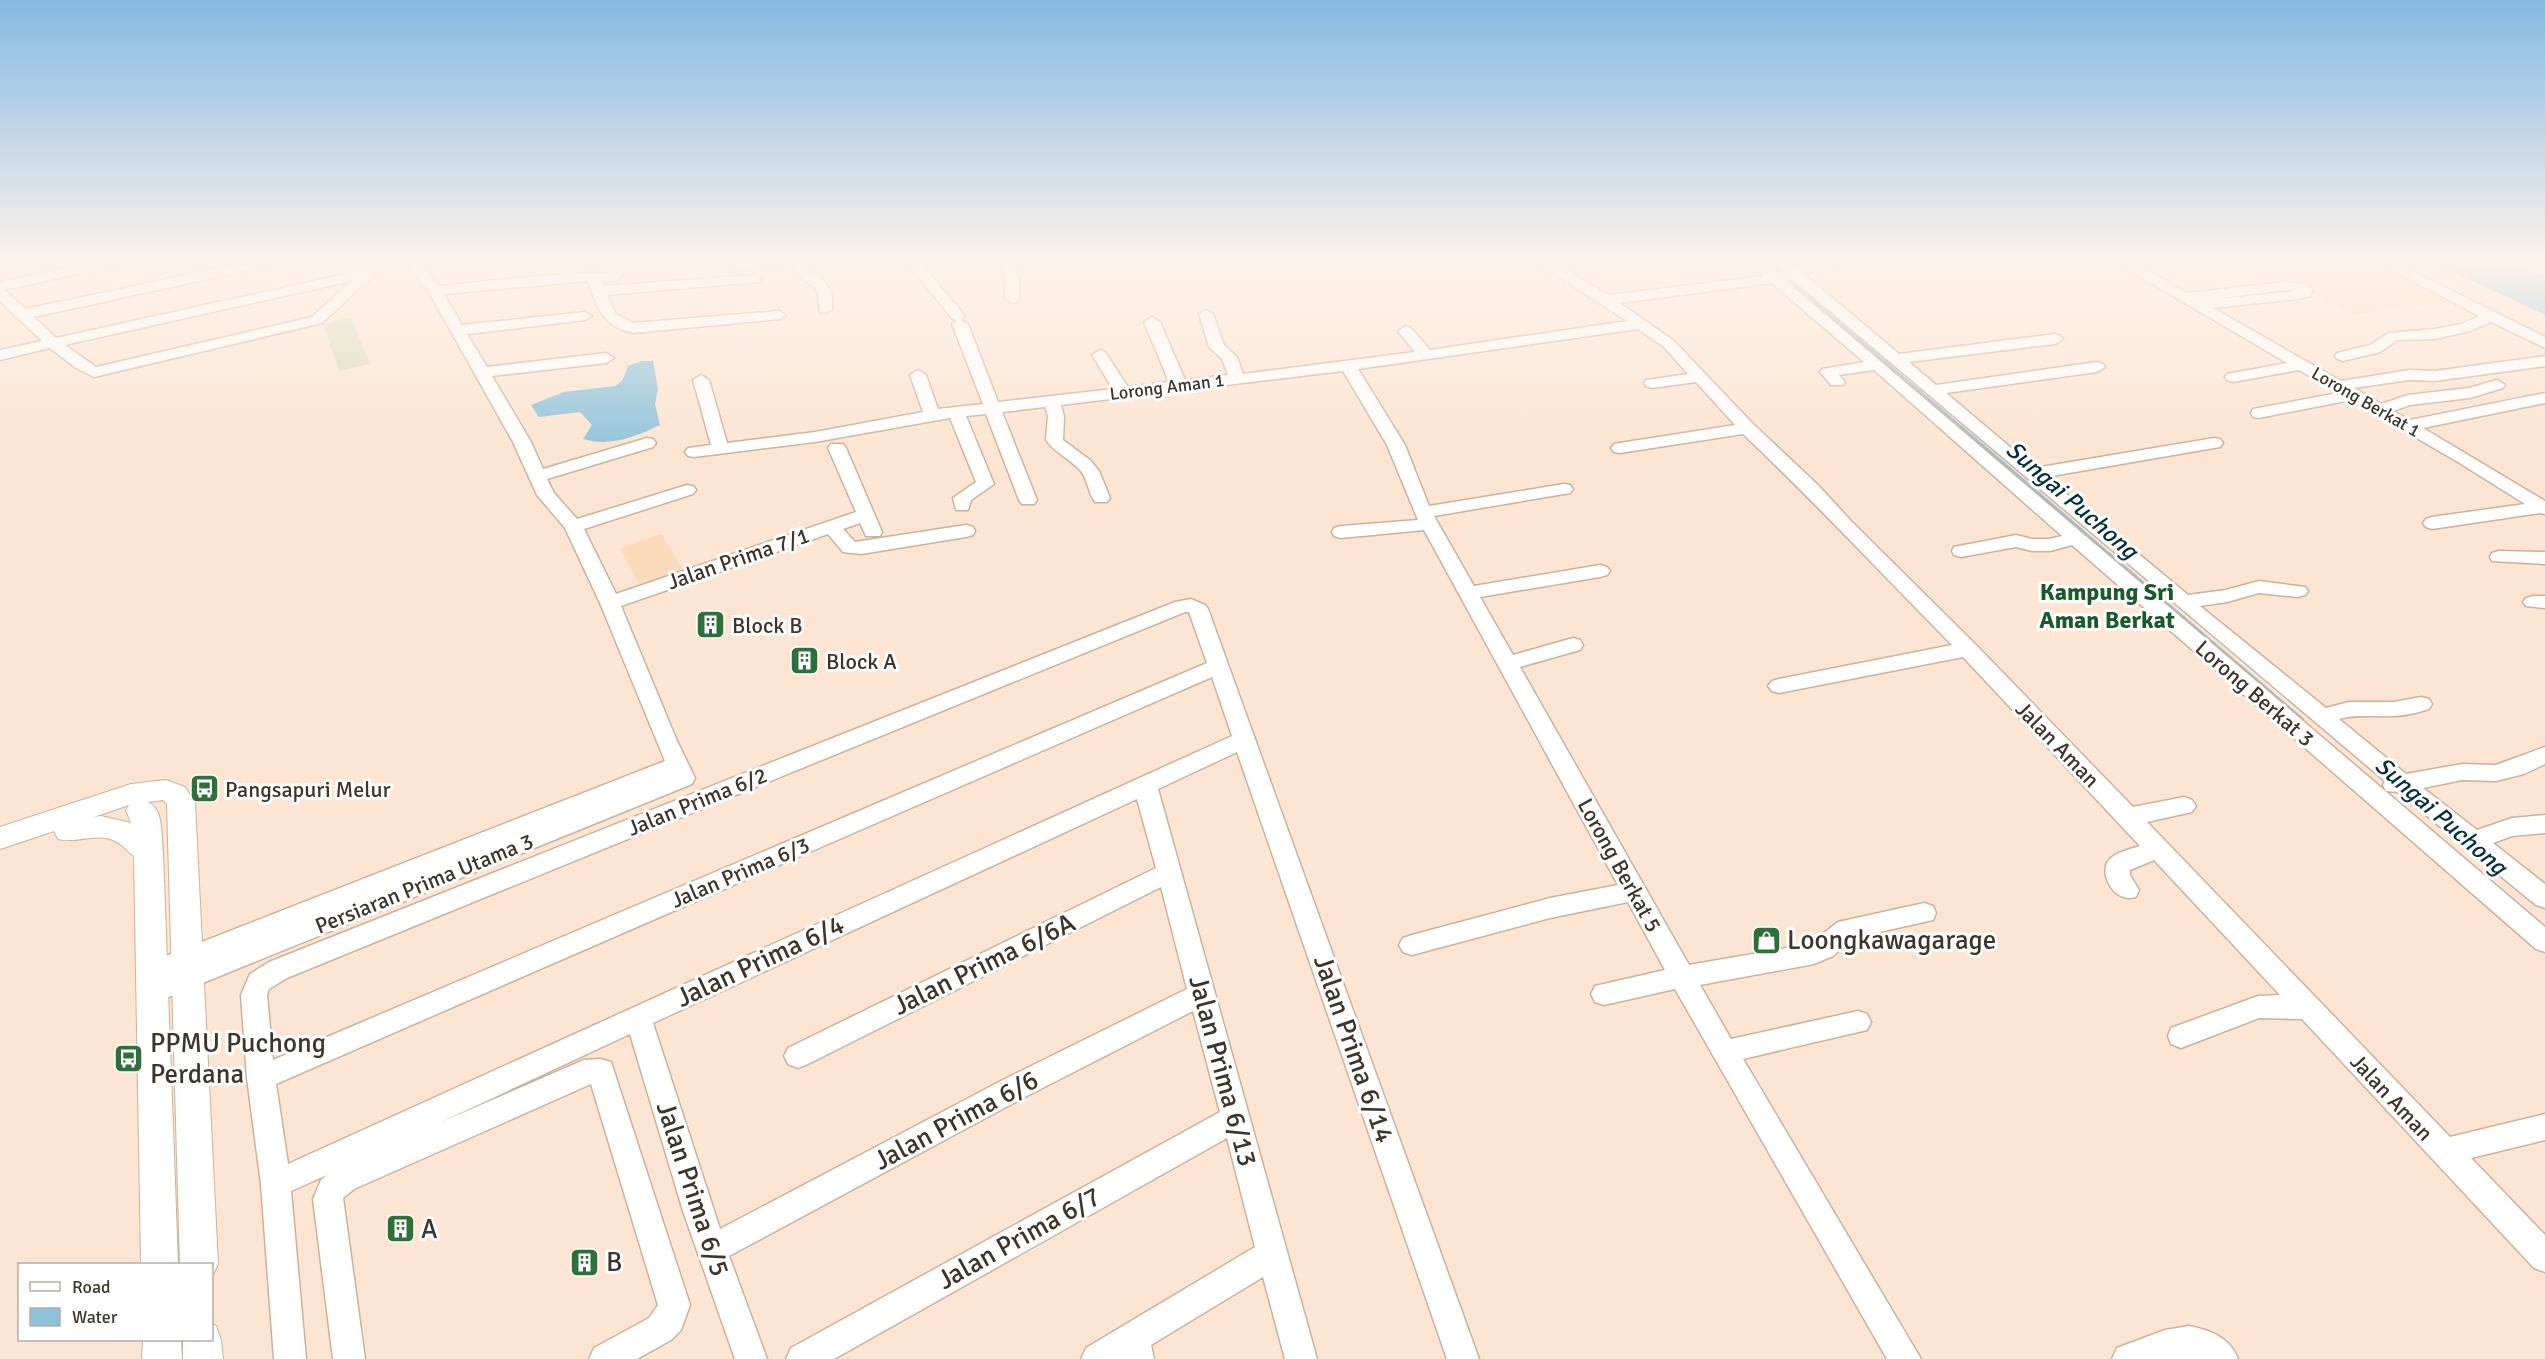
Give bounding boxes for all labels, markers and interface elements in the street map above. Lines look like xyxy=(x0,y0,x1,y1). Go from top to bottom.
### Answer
street label: Lorong Berkat 1 xyxy=(2308,362,2424,442)
street label: Lorong Aman 1 xyxy=(1108,369,1226,405)
water label: Sungai Puchong xyxy=(2000,434,2146,567)
street label: Jalan Prima 7/1 xyxy=(664,522,813,595)
district label: Kampung Sri Aman Berkat xyxy=(2039,577,2175,635)
building icon: Block B xyxy=(695,609,727,641)
place label: Block B xyxy=(732,612,803,639)
street label: Lorong Berkat 3 xyxy=(2190,634,2320,752)
building icon: Block A xyxy=(789,645,821,677)
place label: Block A xyxy=(826,648,897,675)
street label: Jalan Aman xyxy=(2010,696,2105,793)
water label: Sungai Puchong xyxy=(2369,750,2515,883)
street label: Jalan Prima 6/2 xyxy=(623,761,771,842)
bus stop icon: Pangsapuri Melur xyxy=(188,773,220,805)
place label: Pangsapuri Melur xyxy=(225,776,391,803)
street label: Lorong Berkat 5 xyxy=(1572,794,1667,937)
street label: Persiaran Prima Utama 3 xyxy=(311,827,537,940)
street label: Jalan Prima 6/3 xyxy=(667,831,814,914)
street label: Jalan Prima 6/6A xyxy=(888,906,1081,1023)
street label: Jalan Prima 6/4 xyxy=(671,908,850,1015)
shop icon: Loongkawagarage xyxy=(1750,924,1782,956)
place label: Loongkawagarage xyxy=(1787,924,1996,957)
street label: Jalan Prima 6/14 xyxy=(1306,951,1401,1147)
street label: Jalan Prima 6/13 xyxy=(1181,972,1264,1170)
place label: PPMU Puchong Perdana xyxy=(150,1027,326,1091)
bus stop icon: PPMU Puchong Perdana xyxy=(113,1043,145,1075)
street label: Jalan Aman xyxy=(2345,1048,2439,1146)
street label: Jalan Prima 6/6 xyxy=(868,1063,1044,1178)
street label: Jalan Prima 6/5 xyxy=(649,1098,736,1281)
street label: Jalan Prima 6/7 xyxy=(932,1180,1107,1297)
building icon: A xyxy=(384,1213,416,1245)
place label: A xyxy=(421,1213,438,1246)
building icon: B xyxy=(569,1246,601,1278)
place label: B xyxy=(606,1246,622,1279)
legend xyxy=(18,1263,213,1341)
text: Road xyxy=(72,1276,111,1298)
text: Water xyxy=(72,1306,118,1328)

